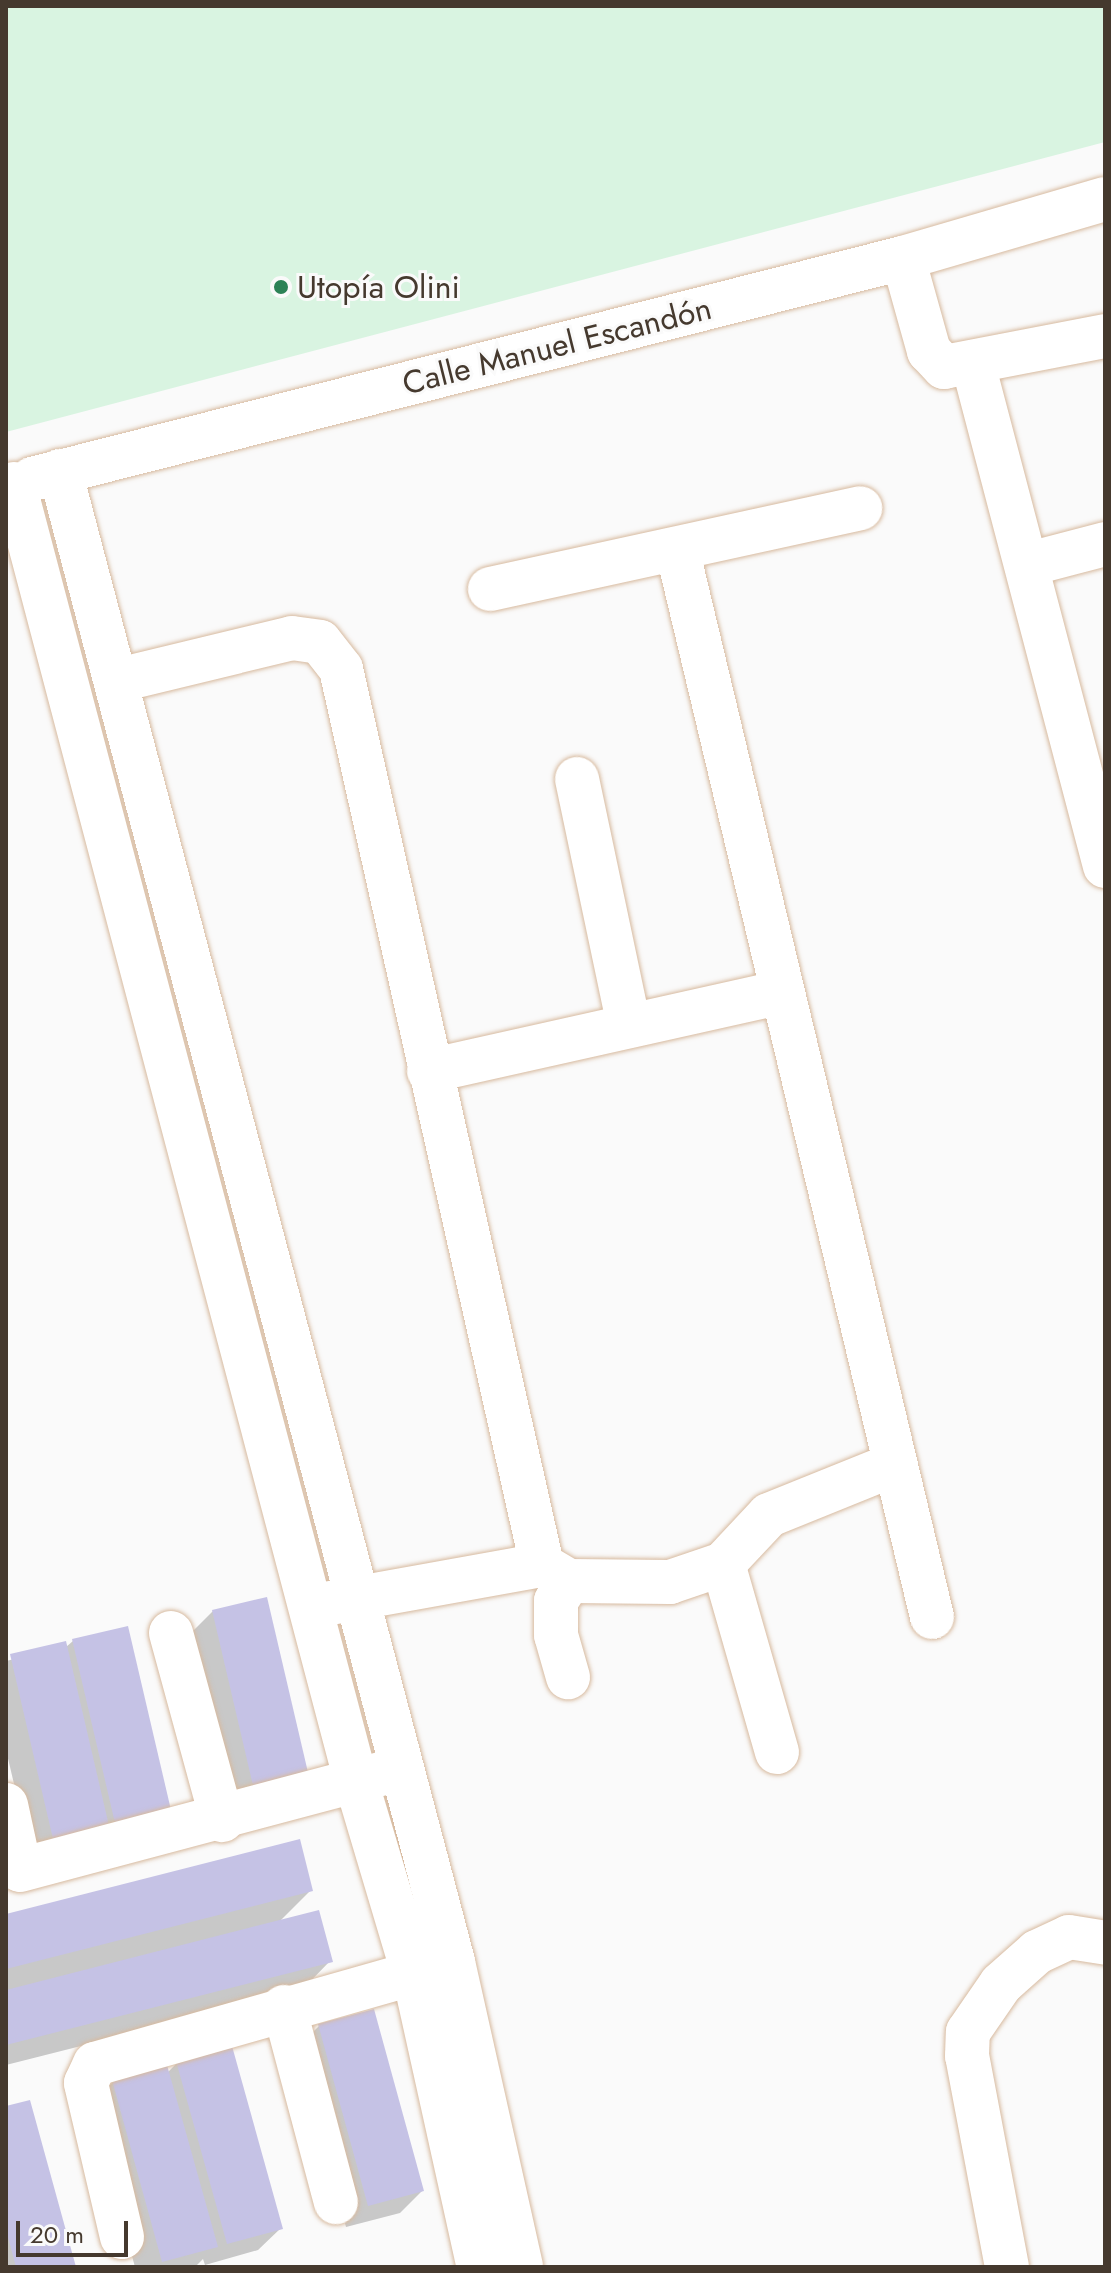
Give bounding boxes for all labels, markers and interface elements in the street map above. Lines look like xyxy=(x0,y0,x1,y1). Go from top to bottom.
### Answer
place label: Utopía Olini xyxy=(297,268,460,306)
marker: Utopía Olini xyxy=(272,278,290,296)
street label: Calle Manuel Escandón xyxy=(399,289,715,403)
scale bar xyxy=(20,2205,132,2255)
text: 20 m xyxy=(30,2217,84,2252)

